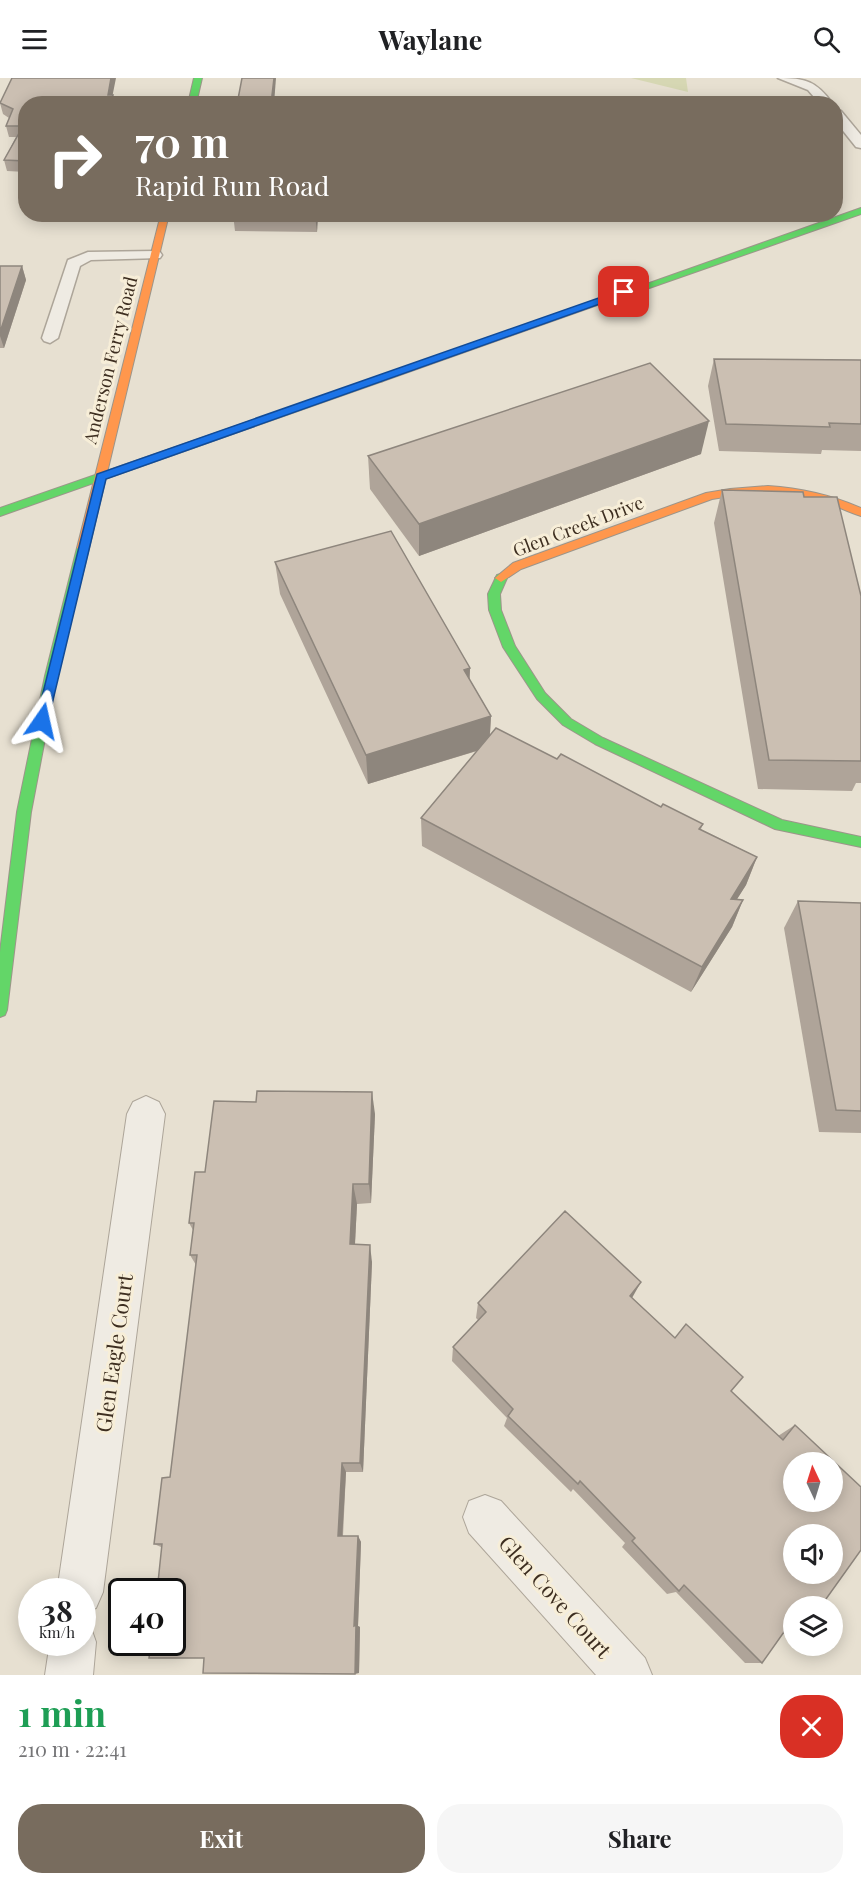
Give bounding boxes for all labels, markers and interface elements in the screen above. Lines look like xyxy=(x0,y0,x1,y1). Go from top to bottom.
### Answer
text: Waylane xyxy=(379,21,482,57)
icon: menu xyxy=(18,23,51,56)
icon: search xyxy=(810,23,843,56)
text: 70 m xyxy=(135,113,229,169)
icon: right xyxy=(36,120,114,198)
text: Rapid Run Road xyxy=(135,167,329,203)
pin xyxy=(598,266,649,317)
street label: Anderson Ferry Road xyxy=(77,273,143,447)
icon: arrive xyxy=(607,275,640,308)
street label: Glen Creek Drive xyxy=(509,490,647,562)
position arrow xyxy=(10,689,74,753)
street label: Glen Eagle Court xyxy=(88,1271,138,1434)
north arrow xyxy=(783,1452,843,1512)
map controls xyxy=(783,1452,843,1656)
button: sound xyxy=(783,1524,843,1584)
street label: Glen Cove Court xyxy=(494,1529,619,1664)
speed limit sign: 40 xyxy=(108,1578,186,1656)
text: 38 xyxy=(41,1590,73,1630)
button: layers xyxy=(783,1596,843,1656)
text: km/h xyxy=(39,1622,75,1642)
text: 1 min xyxy=(18,1688,106,1736)
button: close xyxy=(780,1695,843,1758)
text: 210 m · 22:41 xyxy=(18,1735,127,1762)
button: Exit xyxy=(18,1804,425,1873)
button: Share xyxy=(437,1804,843,1873)

